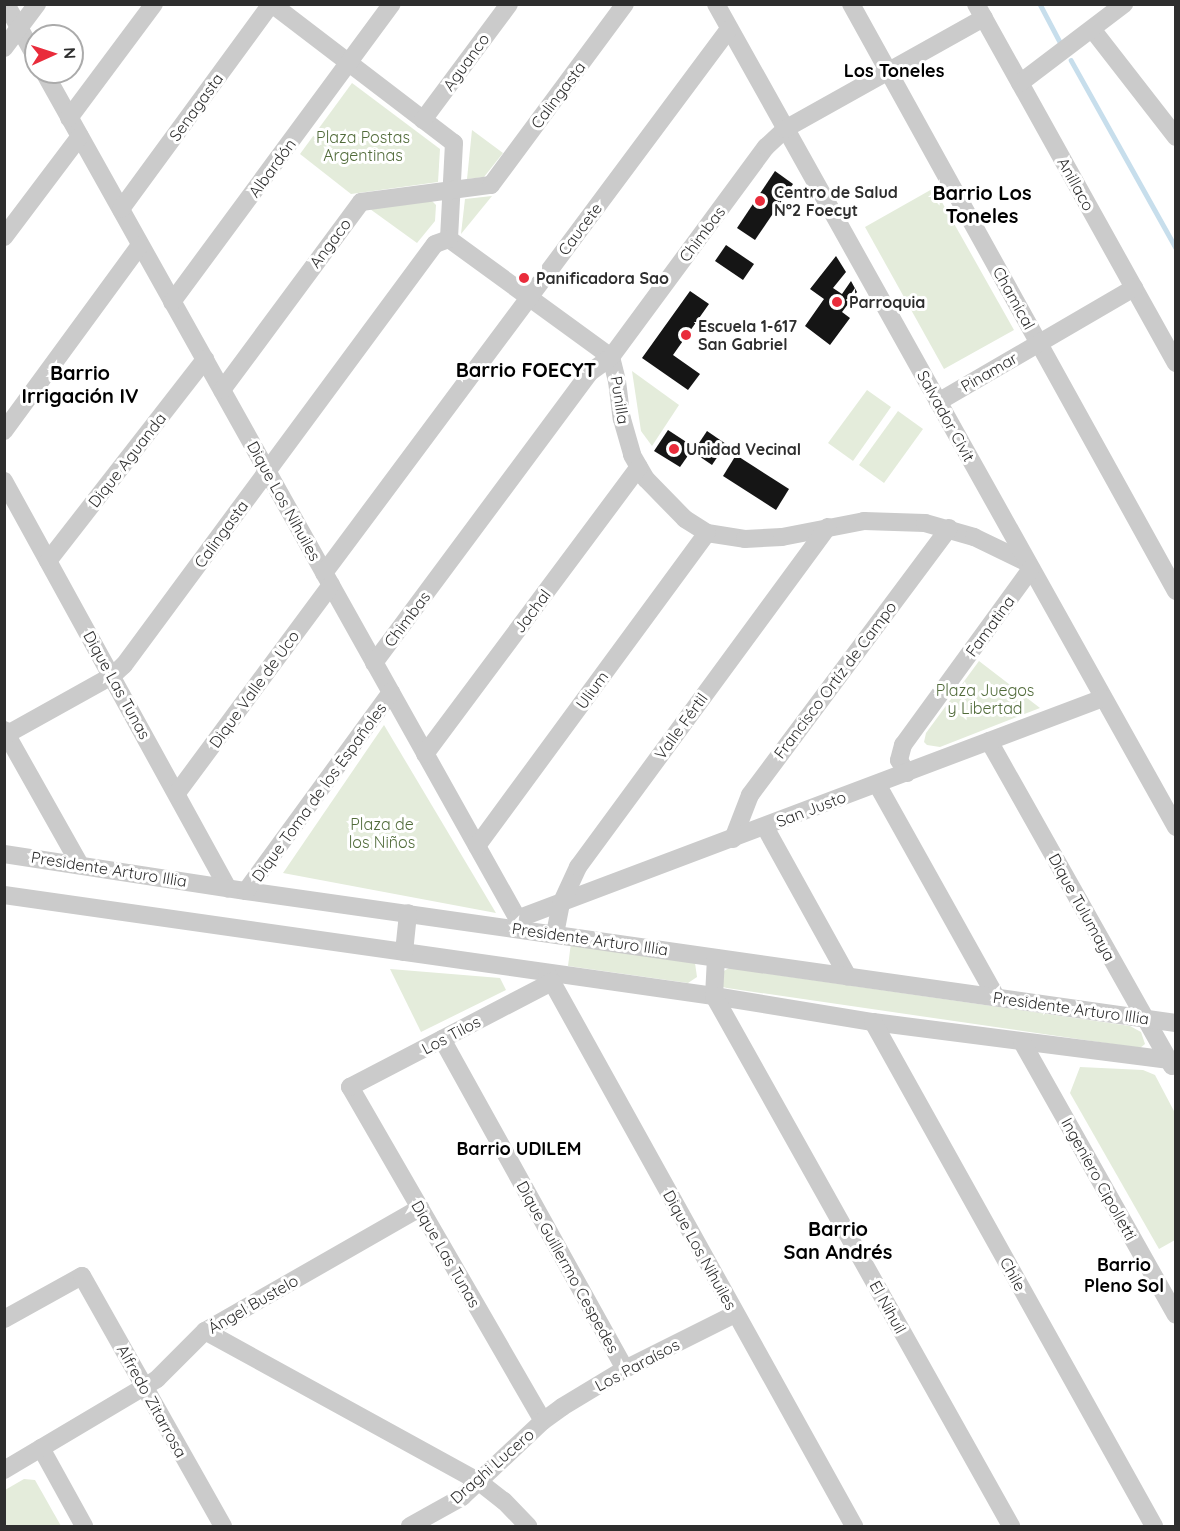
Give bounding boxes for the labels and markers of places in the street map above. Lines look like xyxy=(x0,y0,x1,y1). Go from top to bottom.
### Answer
place label: Centro de Salud N°2 Foecyt xyxy=(774,182,898,220)
marker: Centro de Salud N°2 Foecyt xyxy=(751,192,769,210)
place label: Panificadora Sao xyxy=(536,268,669,288)
marker: Panificadora Sao xyxy=(517,271,531,285)
place label: Parroquia xyxy=(849,292,925,312)
marker: Parroquia xyxy=(830,295,844,309)
place label: Escuela 1-617 San Gabriel xyxy=(698,316,797,354)
marker: Escuela 1-617 San Gabriel xyxy=(679,328,693,342)
place label: Unidad Vecinal xyxy=(686,439,801,459)
marker: Unidad Vecinal xyxy=(667,442,681,456)

